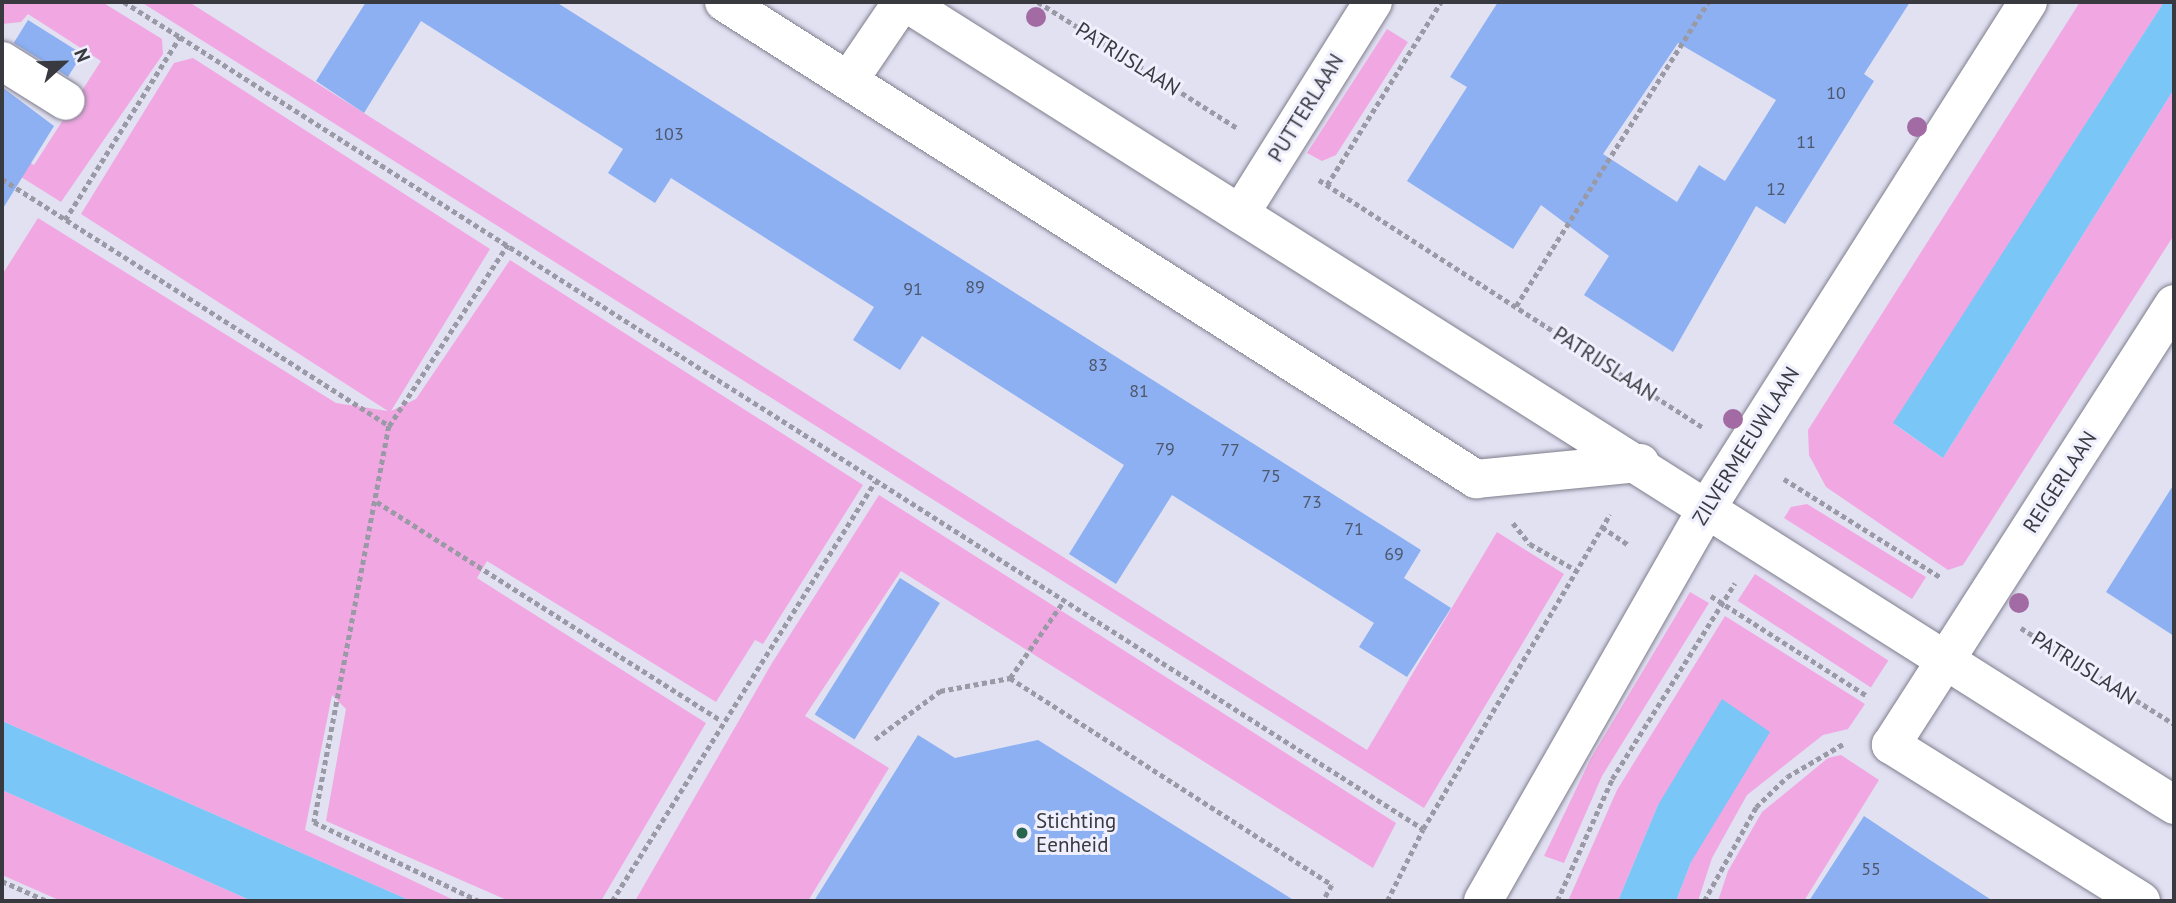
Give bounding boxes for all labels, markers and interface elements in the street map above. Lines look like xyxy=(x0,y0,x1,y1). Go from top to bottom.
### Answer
street label: PATRIJSLAAN xyxy=(1071,17,1185,101)
north arrow xyxy=(28,28,98,98)
text: N xyxy=(69,45,96,65)
street label: PUTTERLAAN xyxy=(1263,49,1349,167)
house number: 10 xyxy=(1826,82,1846,104)
house number: 103 xyxy=(654,123,684,145)
house number: 11 xyxy=(1796,131,1816,153)
house number: 12 xyxy=(1766,178,1786,200)
house number: 89 xyxy=(965,276,985,298)
house number: 91 xyxy=(903,278,923,300)
street label: PATRIJSLAAN xyxy=(1548,321,1662,407)
house number: 83 xyxy=(1088,354,1108,376)
street label: ZILVERMEEUWLAAN xyxy=(1687,362,1805,530)
house number: 81 xyxy=(1129,380,1149,402)
street label: REIGERLAAN xyxy=(2018,426,2102,538)
house number: 79 xyxy=(1155,438,1175,460)
house number: 77 xyxy=(1220,439,1240,461)
house number: 75 xyxy=(1261,465,1281,487)
house number: 73 xyxy=(1302,491,1322,513)
house number: 71 xyxy=(1344,518,1364,540)
house number: 69 xyxy=(1384,543,1404,565)
street label: PATRIJSLAAN xyxy=(2027,626,2141,710)
place label: Stichting Eenheid xyxy=(1036,808,1116,858)
marker: Stichting Eenheid xyxy=(1014,825,1030,841)
house number: 55 xyxy=(1861,858,1881,880)

